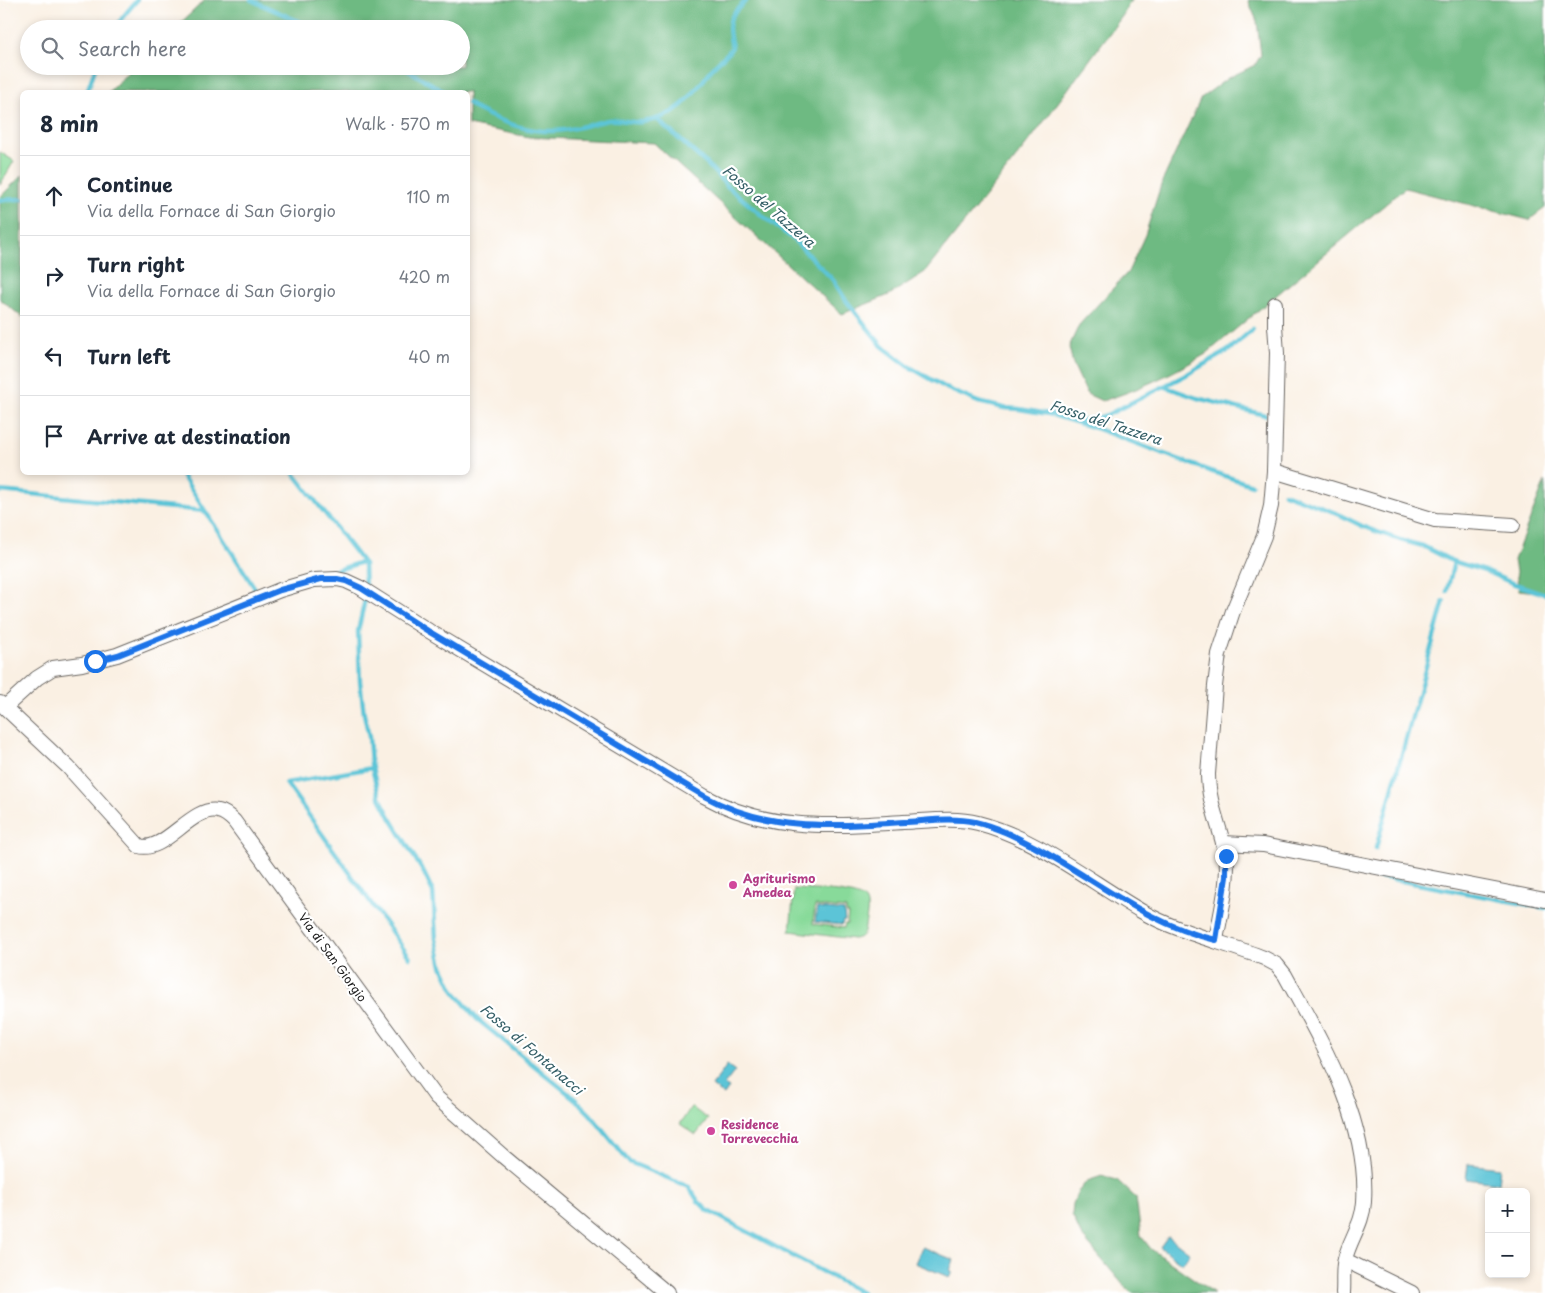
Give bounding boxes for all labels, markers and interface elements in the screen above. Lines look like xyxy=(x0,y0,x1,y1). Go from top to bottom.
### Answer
search box xyxy=(20,20,470,75)
icon: search xyxy=(38,34,66,62)
text: Search here xyxy=(78,34,187,62)
text: 8 min xyxy=(40,107,99,139)
text: Walk · 570 m xyxy=(345,111,450,135)
water label: Fosso del Tazzera xyxy=(718,160,821,253)
text: Continue xyxy=(87,170,173,198)
icon: ahead xyxy=(40,182,68,210)
text: 110 m xyxy=(407,184,450,208)
text: Via della Fornace di San Giorgio xyxy=(87,198,336,222)
text: Turn right xyxy=(87,250,185,278)
icon: right xyxy=(40,262,68,290)
text: 420 m xyxy=(399,264,450,288)
text: Via della Fornace di San Giorgio xyxy=(87,278,336,302)
icon: left xyxy=(40,342,68,370)
text: Turn left xyxy=(87,342,171,370)
text: 40 m xyxy=(408,344,450,368)
water label: Fosso del Tazzera xyxy=(1048,394,1166,450)
icon: arrive xyxy=(40,422,68,450)
text: Arrive at destination xyxy=(87,422,291,450)
route start xyxy=(84,650,107,673)
route end xyxy=(1215,845,1238,868)
place label: Agriturismo Amedea xyxy=(742,869,815,901)
marker: Agriturismo Amedea xyxy=(727,879,739,891)
street label: Via di San Giorgio xyxy=(294,909,372,1005)
water label: Fosso di Fontanacci xyxy=(476,998,590,1101)
place label: Residence Torrevecchia xyxy=(721,1115,800,1147)
marker: Residence Torrevecchia xyxy=(705,1125,717,1137)
map controls xyxy=(1485,1188,1530,1278)
button: + xyxy=(1485,1188,1530,1233)
button: − xyxy=(1485,1233,1530,1278)

